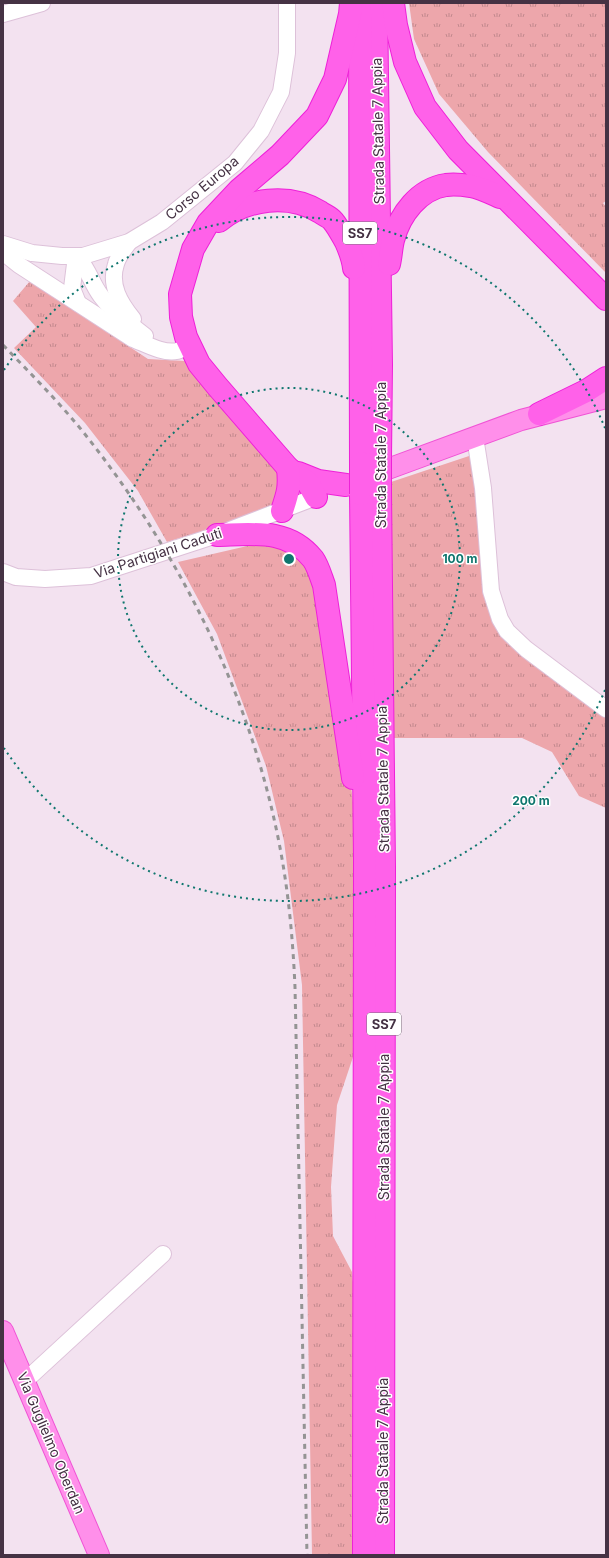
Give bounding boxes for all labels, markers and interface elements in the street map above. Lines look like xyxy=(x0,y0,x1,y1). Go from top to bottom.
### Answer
street label: Strada Statale 7 Appia xyxy=(368,58,387,204)
street label: Corso Europa xyxy=(162,152,242,223)
road number: SS7 xyxy=(343,222,377,244)
street label: Strada Statale 7 Appia xyxy=(372,382,389,528)
street label: Via Partigiani Caduti xyxy=(92,524,224,581)
text: 100 m xyxy=(442,551,478,566)
centre of rings xyxy=(282,552,296,566)
street label: Strada Statale 7 Appia xyxy=(373,706,392,852)
text: 200 m xyxy=(512,793,550,808)
road number: SS7 xyxy=(367,1013,401,1035)
street label: Strada Statale 7 Appia xyxy=(375,1054,392,1200)
street label: Via Guglielmo Oberdan xyxy=(14,1369,89,1516)
street label: Strada Statale 7 Appia xyxy=(374,1378,391,1524)

